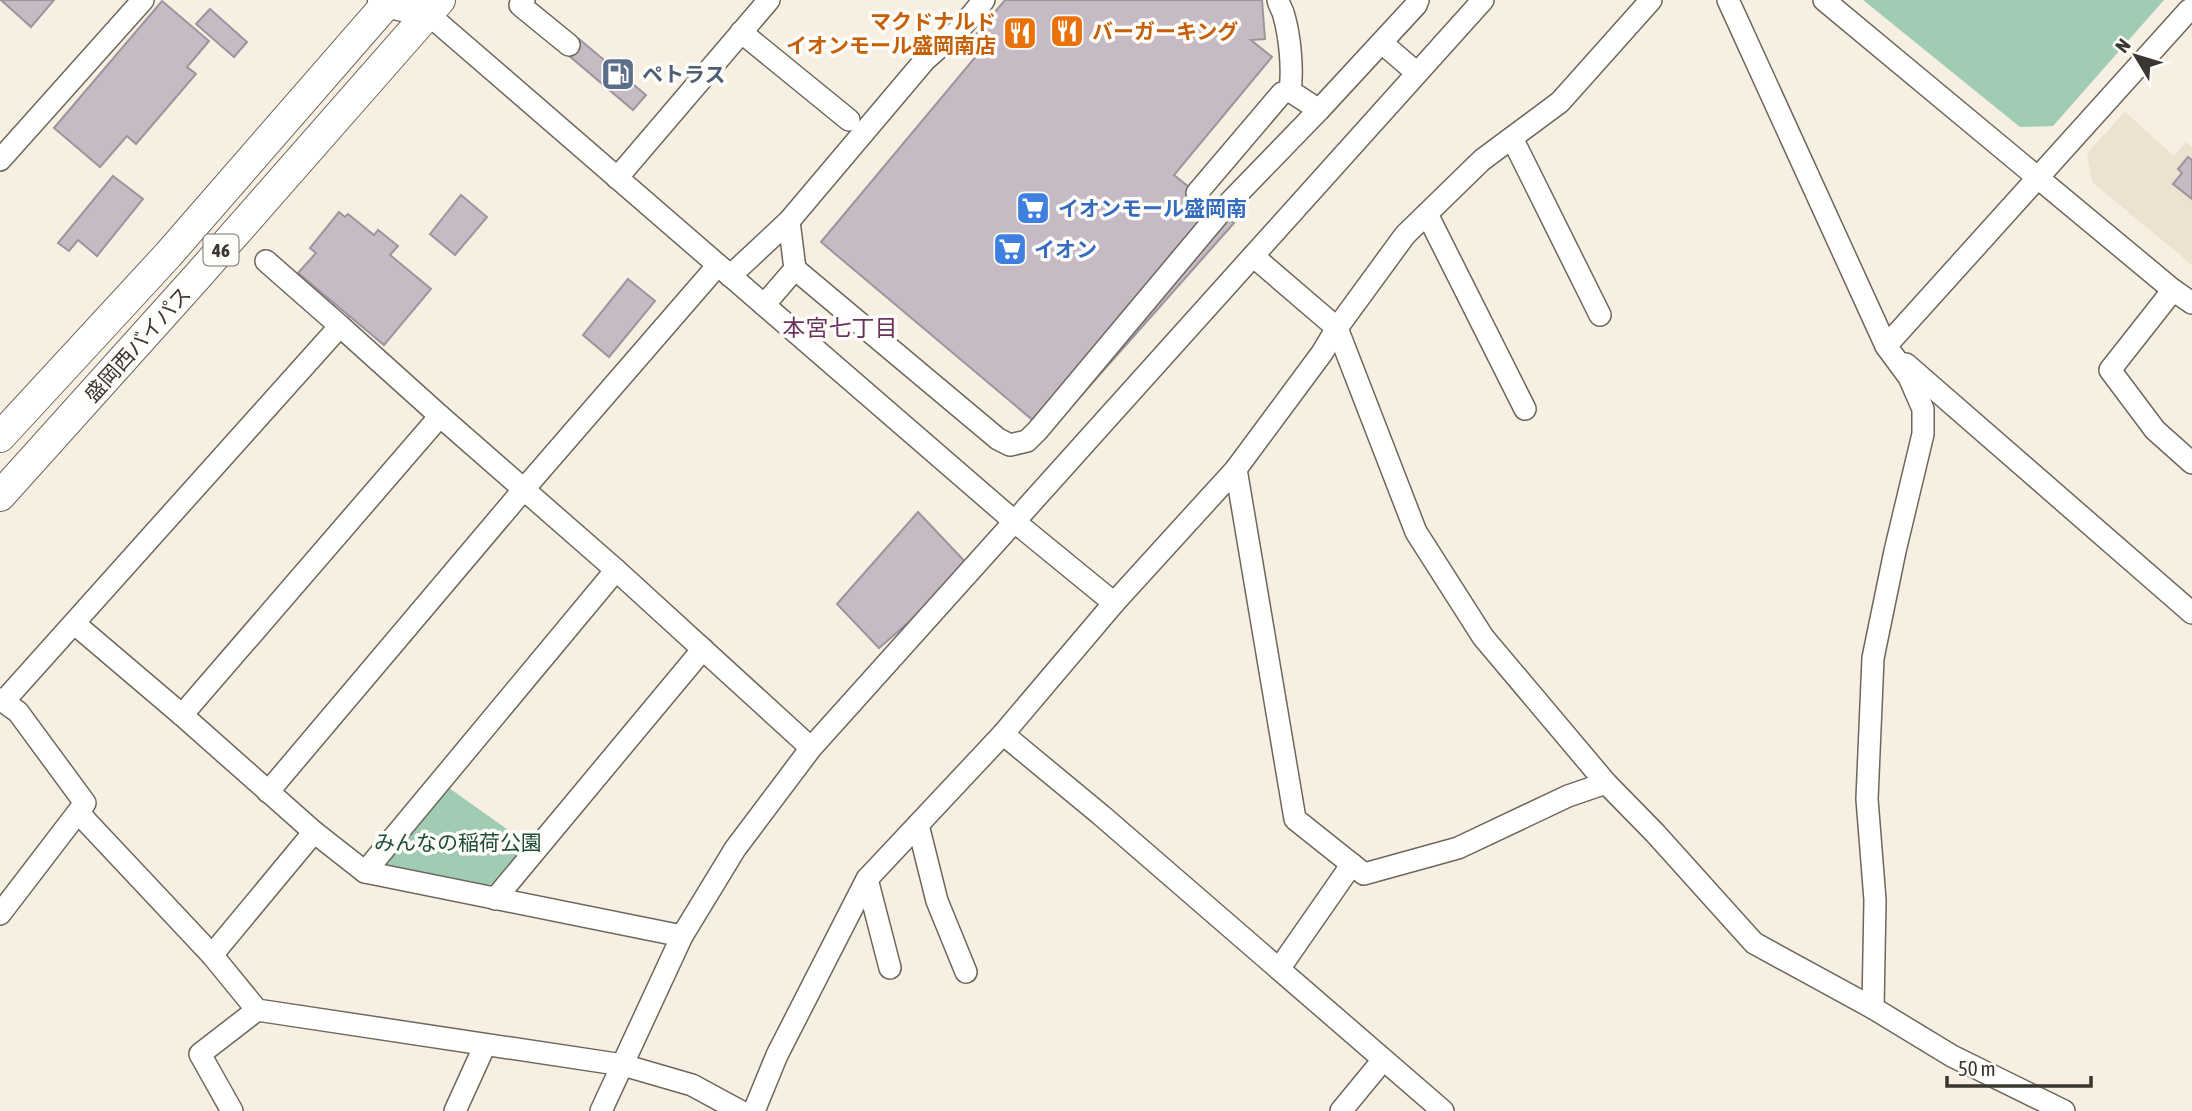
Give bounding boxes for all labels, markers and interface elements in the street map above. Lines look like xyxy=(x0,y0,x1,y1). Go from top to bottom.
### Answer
place label: マクドナルド イオンモール盛岡南店 xyxy=(786,9,996,57)
restaurant icon: バーガーキング xyxy=(1048,12,1086,50)
restaurant icon: マクドナルド イオンモール盛岡南店 xyxy=(1001,14,1039,52)
place label: バーガーキング xyxy=(1092,19,1238,43)
north arrow xyxy=(2101,21,2171,91)
text: N xyxy=(2110,34,2135,57)
fuel station icon: ペトラス xyxy=(599,55,637,93)
place label: ペトラス xyxy=(642,62,726,86)
supermarket icon: イオンモール盛岡南 xyxy=(1014,189,1052,227)
place label: イオンモール盛岡南 xyxy=(1058,196,1247,220)
supermarket icon: イオン xyxy=(991,230,1029,268)
road number: 46 xyxy=(204,234,238,266)
place label: イオン xyxy=(1034,237,1097,261)
street label: 盛岡西バイパス xyxy=(79,282,195,406)
district label: 本宮七丁目 xyxy=(783,315,898,341)
park label: みんなの稲荷公園 xyxy=(374,830,542,854)
scale bar xyxy=(1947,1044,2090,1088)
text: 50 m xyxy=(1958,1056,1996,1080)

